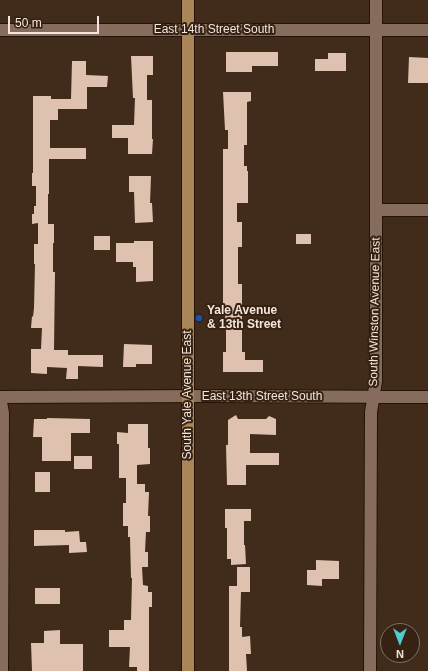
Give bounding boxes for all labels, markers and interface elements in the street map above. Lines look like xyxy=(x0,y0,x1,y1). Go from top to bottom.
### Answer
scale bar xyxy=(10,8,101,34)
text: 50 m xyxy=(15,16,42,30)
street label: East 14th Street South xyxy=(154,23,274,37)
street label: South Winston Avenue East xyxy=(366,237,384,387)
place label: Yale Avenue & 13th Street xyxy=(207,304,281,332)
marker: Yale Avenue & 13th Street xyxy=(194,313,204,323)
street label: South Yale Avenue East xyxy=(181,331,195,459)
street label: East 13th Street South xyxy=(202,390,322,404)
north arrow xyxy=(380,623,420,663)
text: N xyxy=(396,648,404,660)

